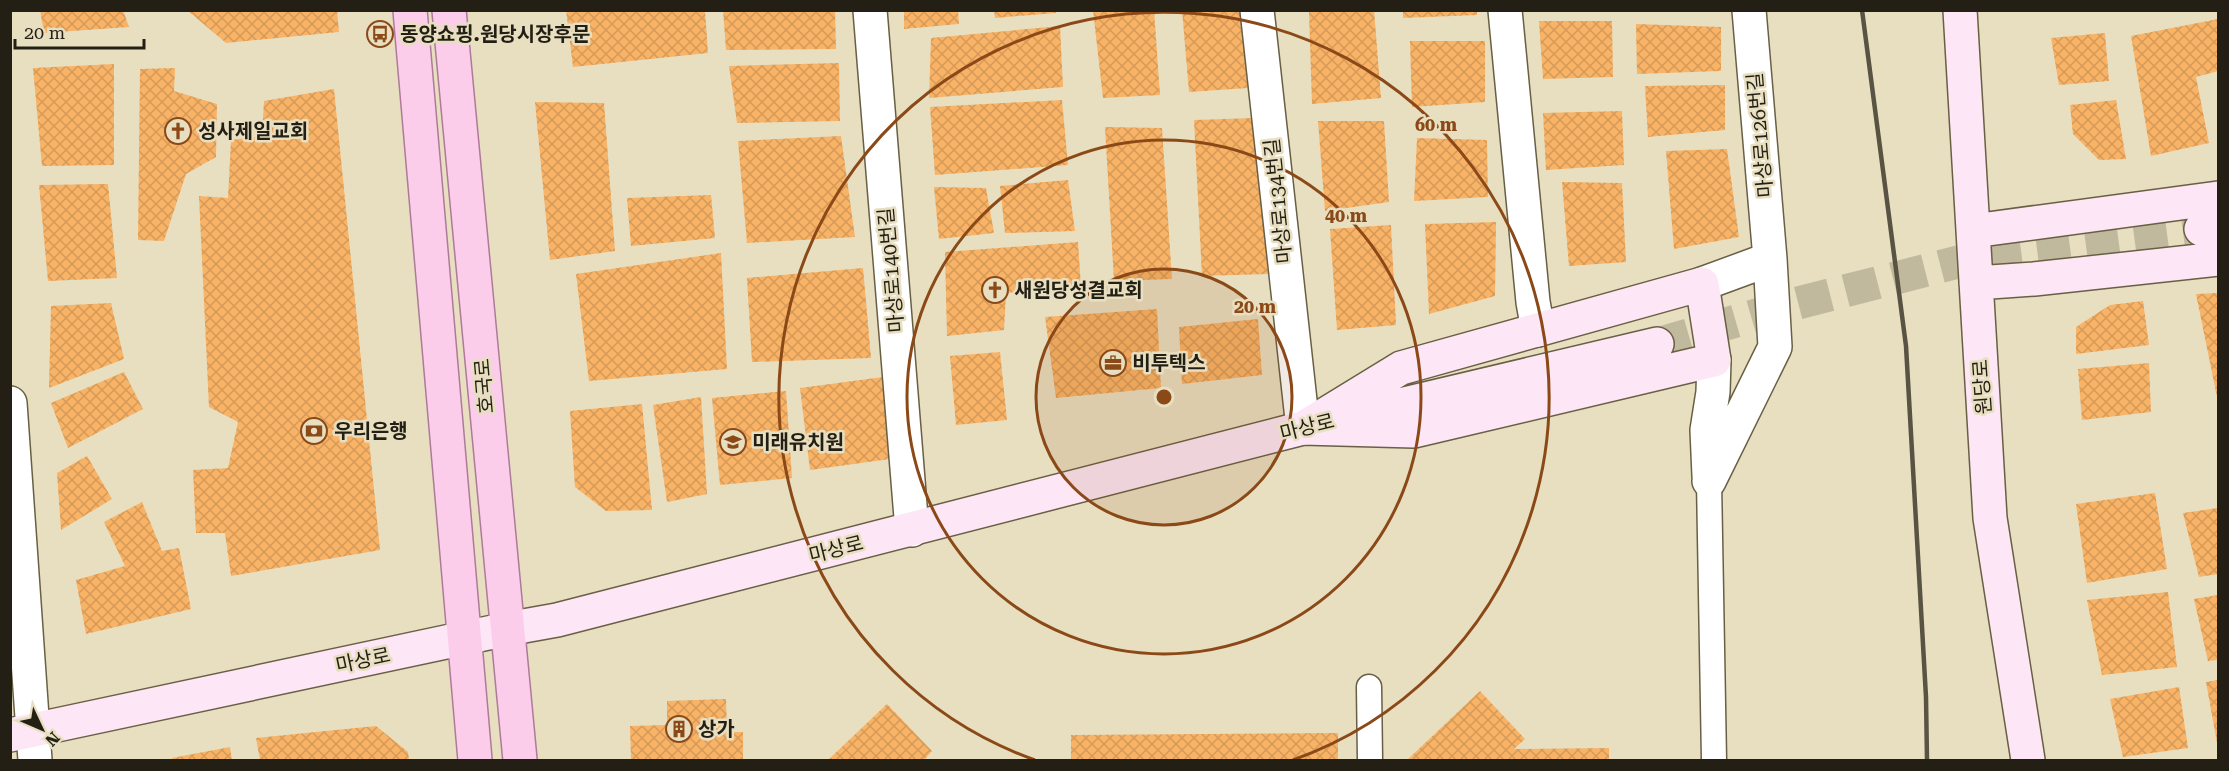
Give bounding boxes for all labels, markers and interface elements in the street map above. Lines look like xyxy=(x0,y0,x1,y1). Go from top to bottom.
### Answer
scale bar xyxy=(15,12,144,50)
bus stop icon: 동양쇼핑.원당시장후문 xyxy=(365,19,395,49)
text: 20 m xyxy=(24,22,65,43)
place label: 동양쇼핑.원당시장후문 xyxy=(400,22,590,46)
street label: 마상로126번길 xyxy=(1743,71,1777,199)
text: 60 m xyxy=(1415,114,1458,135)
church icon: 성사제일교회 xyxy=(163,116,193,146)
place label: 성사제일교회 xyxy=(198,119,308,143)
street label: 마상로134번길 xyxy=(1260,137,1296,265)
text: 40 m xyxy=(1325,205,1368,226)
street label: 마상로140번길 xyxy=(874,206,908,334)
church icon: 새원당성결교회 xyxy=(980,275,1010,305)
place label: 새원당성결교회 xyxy=(1014,278,1143,302)
text: 20 m xyxy=(1234,296,1277,317)
office icon: 비투텍스 xyxy=(1098,348,1128,378)
place label: 비투텍스 xyxy=(1132,351,1206,375)
street label: 호국로 xyxy=(470,357,498,415)
street label: 원당로 xyxy=(1968,359,1996,415)
centre of rings xyxy=(1154,387,1174,407)
street label: 마상로 xyxy=(1277,409,1337,445)
bank icon: 우리은행 xyxy=(299,416,329,446)
place label: 우리은행 xyxy=(334,419,408,443)
school or university icon: 미래유치원 xyxy=(718,427,748,457)
place label: 미래유치원 xyxy=(752,430,844,454)
street label: 마상로 xyxy=(806,531,866,567)
street label: 마상로 xyxy=(334,643,392,677)
north arrow xyxy=(12,699,72,759)
building icon: 상가 xyxy=(664,714,694,744)
place label: 상가 xyxy=(698,717,735,741)
text: N xyxy=(41,728,64,750)

